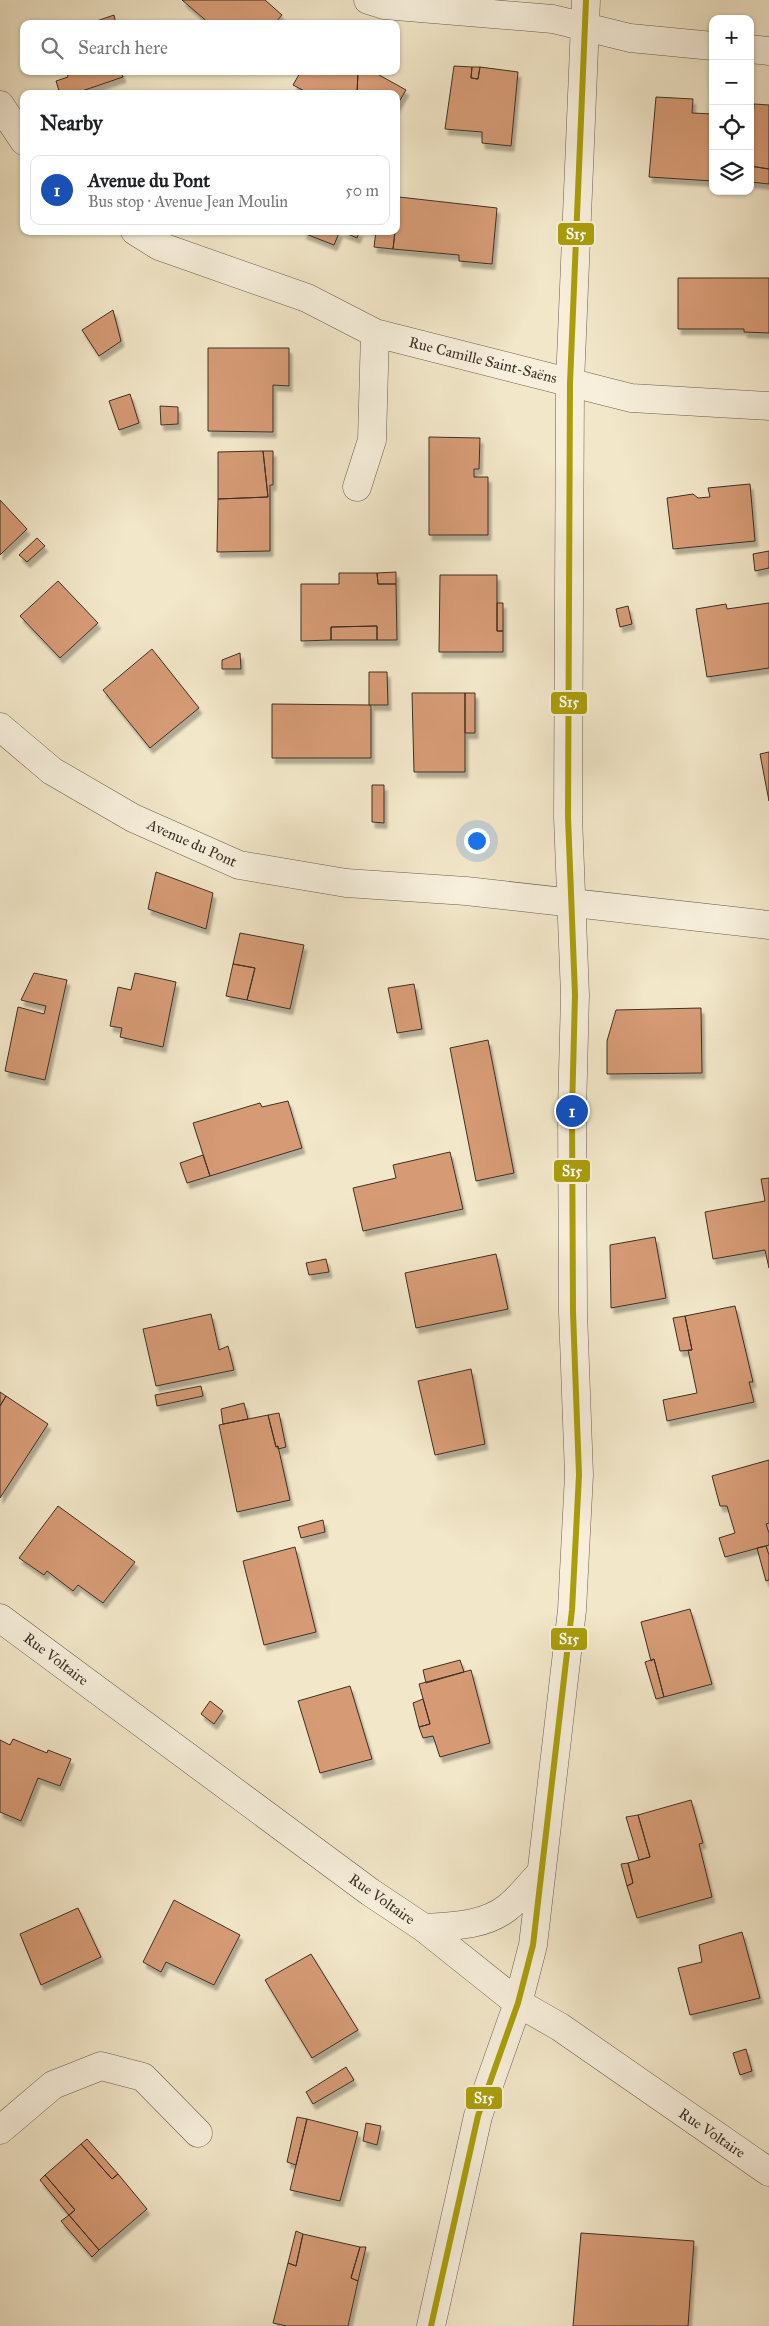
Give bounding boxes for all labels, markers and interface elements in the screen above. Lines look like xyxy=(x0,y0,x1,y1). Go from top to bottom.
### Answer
map controls xyxy=(709,15,754,195)
button: + xyxy=(709,15,754,60)
search box xyxy=(20,20,400,75)
icon: search xyxy=(38,34,66,62)
text: Search here xyxy=(78,36,168,59)
button: − xyxy=(709,60,754,105)
button: locate xyxy=(709,105,754,150)
text: Nearby xyxy=(40,110,103,136)
button: layers xyxy=(709,150,754,195)
text: Avenue du Pont xyxy=(88,169,210,192)
text: 1 xyxy=(54,181,60,200)
text: 50 m xyxy=(345,181,379,200)
text: Bus stop · Avenue Jean Moulin xyxy=(88,192,288,211)
line badge: S15 xyxy=(557,222,595,246)
text: S15 xyxy=(566,226,586,243)
street label: Rue Camille Saint-Saëns xyxy=(407,333,559,387)
line badge: S15 xyxy=(550,691,588,715)
text: S15 xyxy=(559,694,579,711)
street label: Avenue du Pont xyxy=(143,815,240,871)
your location xyxy=(464,828,490,854)
pin: 1 xyxy=(556,1092,588,1130)
line badge: S15 xyxy=(553,1159,591,1183)
text: S15 xyxy=(562,1163,582,1180)
line badge: S15 xyxy=(550,1627,588,1651)
street label: Rue Voltaire xyxy=(20,1629,92,1689)
text: S15 xyxy=(559,1631,579,1648)
street label: Rue Voltaire xyxy=(346,1870,418,1928)
line badge: S15 xyxy=(465,2086,503,2110)
text: S15 xyxy=(474,2090,494,2107)
street label: Rue Voltaire xyxy=(675,2104,749,2162)

